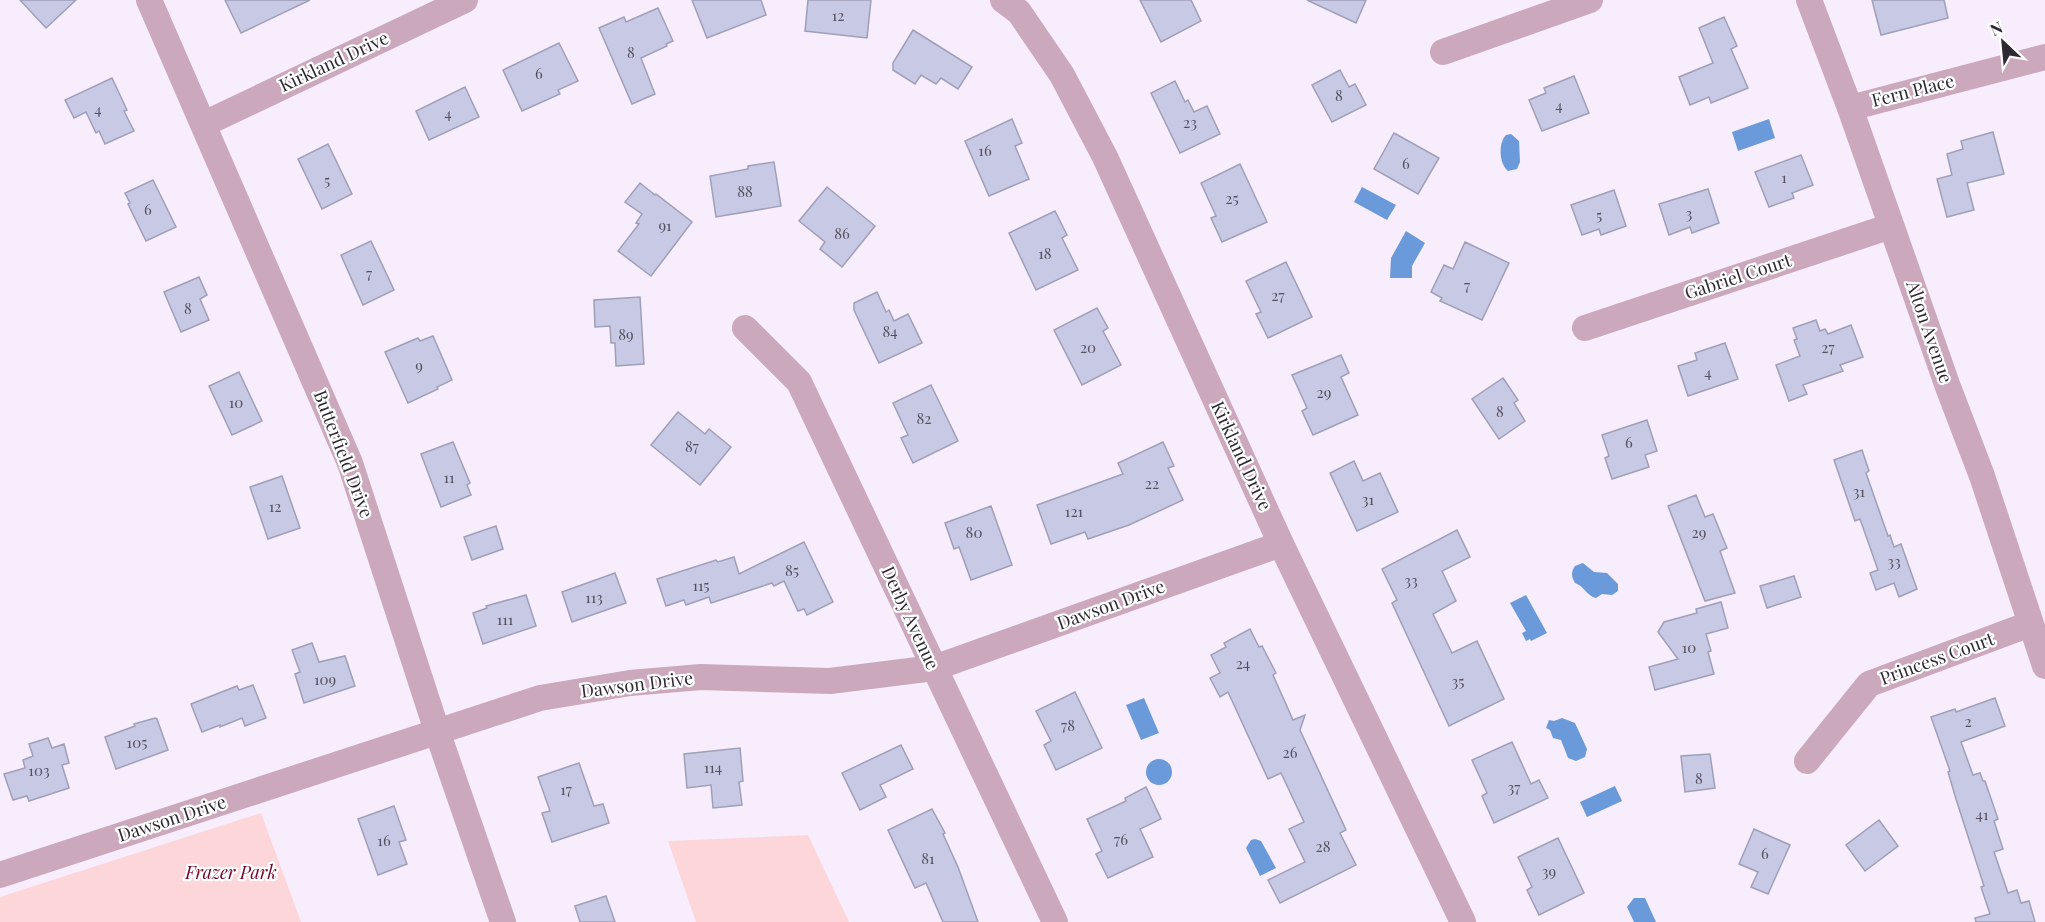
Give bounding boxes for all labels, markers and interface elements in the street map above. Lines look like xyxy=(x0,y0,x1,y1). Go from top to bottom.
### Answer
house number: 12 xyxy=(832,5,844,25)
north arrow xyxy=(1973,12,2033,72)
text: N xyxy=(1986,16,2006,40)
street label: Kirkland Drive xyxy=(275,25,392,97)
house number: 8 xyxy=(627,42,635,62)
house number: 6 xyxy=(535,63,543,83)
street label: Fern Place xyxy=(1869,68,1957,112)
house number: 8 xyxy=(1335,85,1343,105)
house number: 4 xyxy=(1555,95,1563,115)
house number: 4 xyxy=(94,99,102,119)
house number: 4 xyxy=(444,103,452,123)
house number: 23 xyxy=(1183,112,1197,132)
house number: 16 xyxy=(978,140,992,160)
house number: 6 xyxy=(1402,153,1410,173)
house number: 1 xyxy=(1781,167,1787,187)
house number: 5 xyxy=(324,170,330,190)
house number: 88 xyxy=(737,181,753,201)
house number: 25 xyxy=(1225,188,1239,208)
house number: 6 xyxy=(144,199,152,219)
house number: 3 xyxy=(1686,203,1693,223)
house number: 5 xyxy=(1596,205,1602,225)
house number: 91 xyxy=(658,215,672,235)
house number: 86 xyxy=(834,223,850,243)
house number: 18 xyxy=(1038,243,1052,263)
street label: Gabriel Court xyxy=(1681,247,1795,305)
house number: 7 xyxy=(366,263,372,283)
house number: 7 xyxy=(1464,275,1470,295)
street label: Alton Avenue xyxy=(1901,276,1959,386)
house number: 27 xyxy=(1271,285,1285,305)
house number: 8 xyxy=(184,298,192,318)
house number: 84 xyxy=(882,321,898,341)
house number: 89 xyxy=(618,324,634,344)
house number: 20 xyxy=(1080,337,1096,357)
house number: 27 xyxy=(1821,337,1835,357)
house number: 9 xyxy=(415,355,423,375)
house number: 4 xyxy=(1704,362,1712,382)
house number: 29 xyxy=(1317,382,1331,402)
street label: Butterfield Drive xyxy=(309,386,379,521)
house number: 10 xyxy=(229,392,243,412)
street label: Kirkland Drive xyxy=(1206,397,1278,514)
house number: 8 xyxy=(1496,401,1504,421)
house number: 82 xyxy=(917,408,932,428)
house number: 6 xyxy=(1625,432,1633,452)
house number: 87 xyxy=(685,436,699,456)
house number: 11 xyxy=(443,467,455,487)
house number: 22 xyxy=(1145,473,1159,493)
house number: 31 xyxy=(1853,481,1866,501)
house number: 31 xyxy=(1362,489,1375,509)
house number: 12 xyxy=(269,496,281,516)
house number: 121 xyxy=(1065,501,1084,521)
house number: 80 xyxy=(966,522,982,542)
house number: 29 xyxy=(1692,522,1706,542)
house number: 33 xyxy=(1887,551,1901,571)
house number: 85 xyxy=(785,560,799,580)
street label: Derby Avenue xyxy=(876,562,945,673)
house number: 33 xyxy=(1404,570,1418,590)
street label: Dawson Drive xyxy=(1054,574,1168,635)
house number: 115 xyxy=(692,575,710,595)
house number: 113 xyxy=(585,587,603,607)
house number: 111 xyxy=(497,609,514,629)
street label: Princess Court xyxy=(1876,626,1998,690)
house number: 10 xyxy=(1682,637,1696,657)
house number: 24 xyxy=(1236,653,1250,673)
street label: Dawson Drive xyxy=(579,665,694,703)
house number: 109 xyxy=(314,669,336,689)
house number: 35 xyxy=(1452,671,1465,691)
house number: 2 xyxy=(1964,711,1972,731)
house number: 78 xyxy=(1061,715,1075,735)
house number: 105 xyxy=(127,732,147,752)
house number: 26 xyxy=(1283,742,1298,762)
house number: 114 xyxy=(704,757,722,777)
house number: 103 xyxy=(28,760,50,780)
house number: 8 xyxy=(1695,768,1703,788)
house number: 37 xyxy=(1508,777,1520,797)
house number: 17 xyxy=(560,779,572,799)
street label: Dawson Drive xyxy=(114,789,229,847)
house number: 41 xyxy=(1976,804,1989,824)
house number: 76 xyxy=(1114,829,1128,849)
house number: 16 xyxy=(377,830,391,850)
house number: 28 xyxy=(1316,836,1331,856)
house number: 6 xyxy=(1761,843,1769,863)
house number: 81 xyxy=(921,848,935,868)
park label: Frazer Park xyxy=(184,860,277,884)
house number: 39 xyxy=(1542,861,1556,881)

